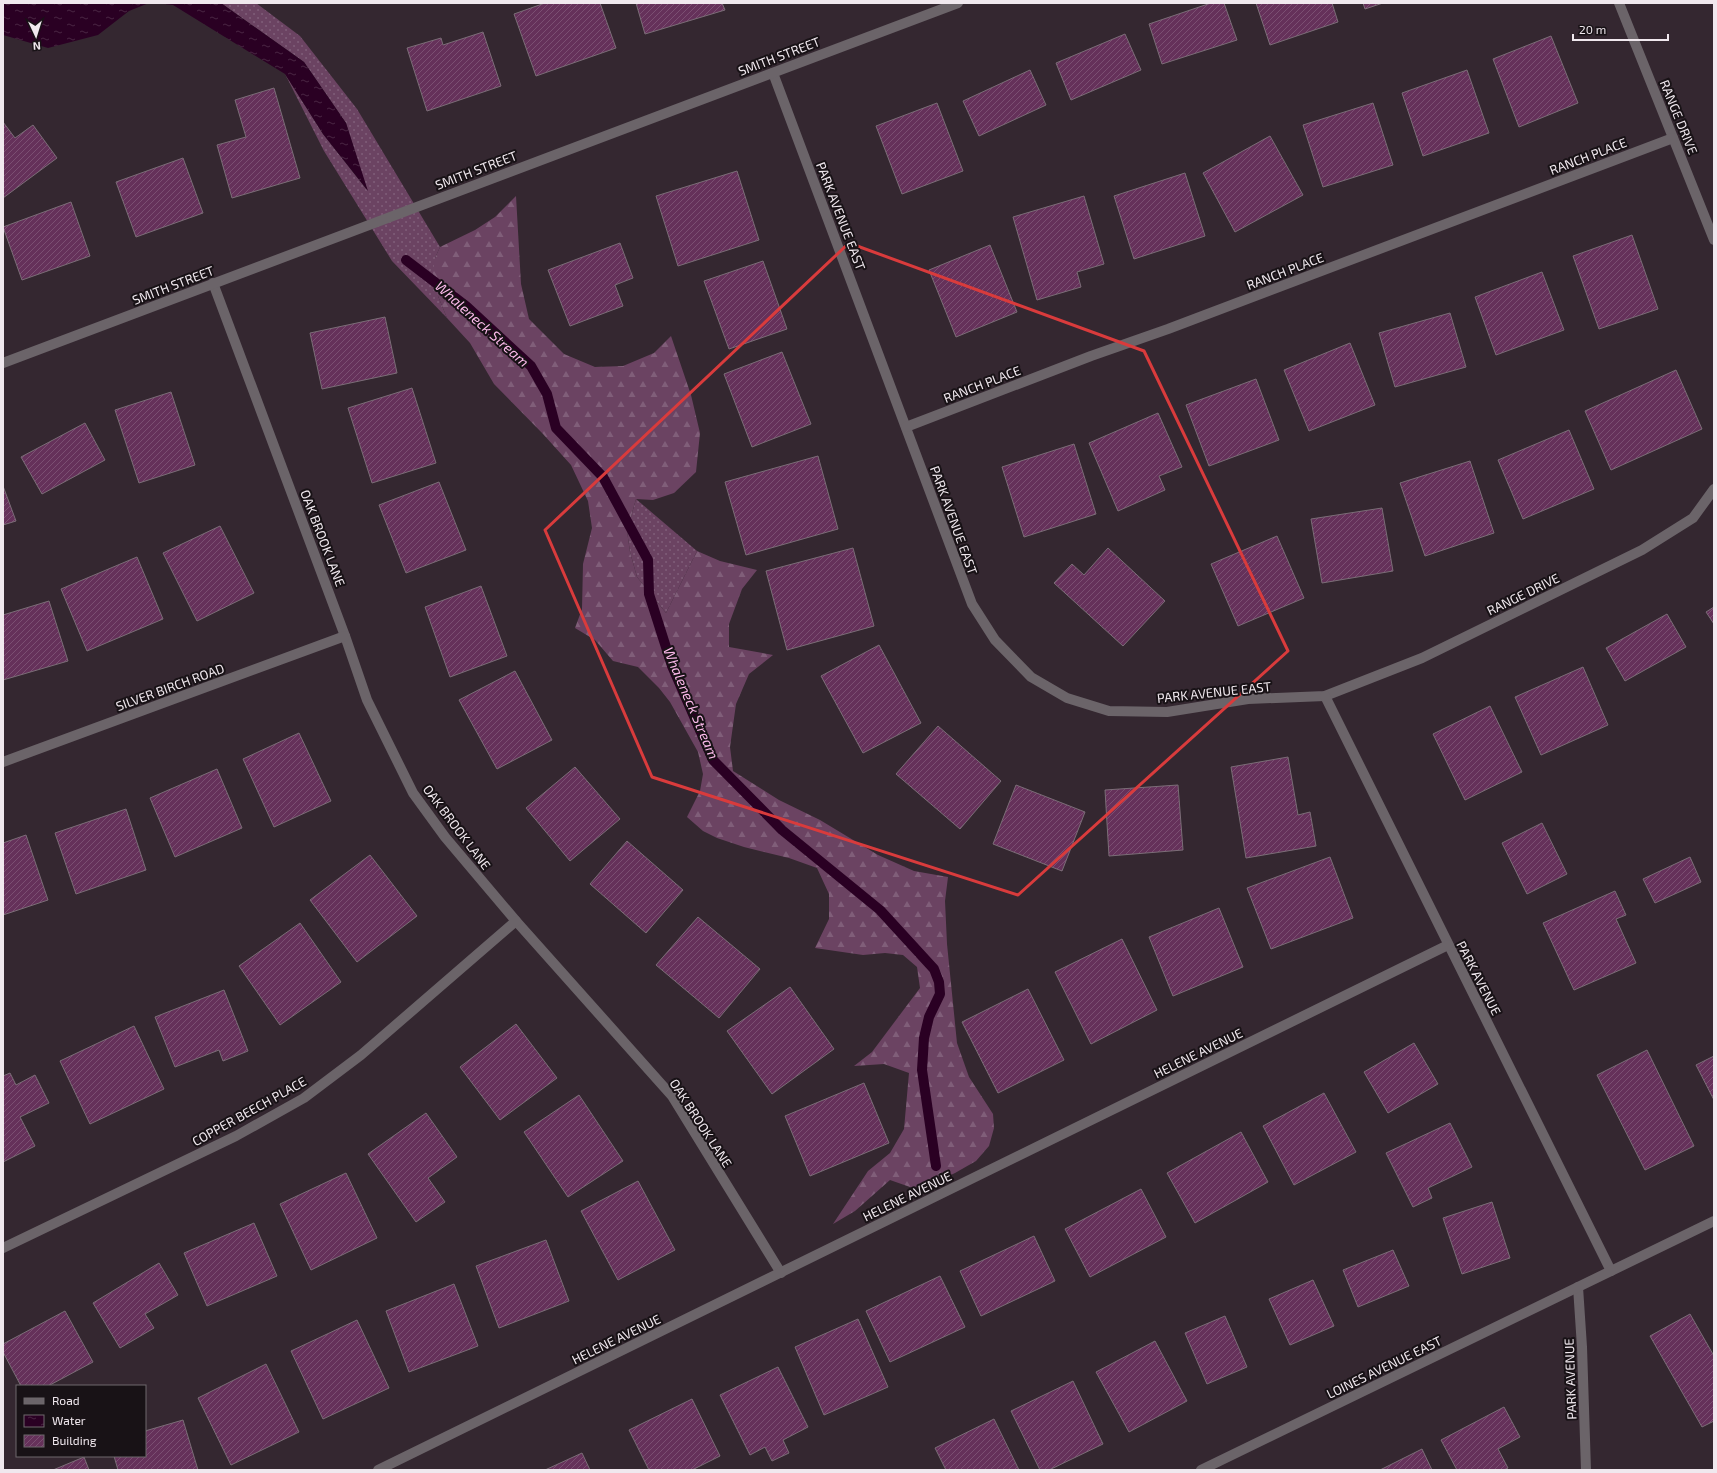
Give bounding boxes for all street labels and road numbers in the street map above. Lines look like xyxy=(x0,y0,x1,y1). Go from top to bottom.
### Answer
street label: SMITH STREET xyxy=(736,33,823,79)
street label: RANGE DRIVE xyxy=(1657,77,1701,157)
street label: RANCH PLACE xyxy=(1547,134,1629,178)
street label: SMITH STREET xyxy=(433,147,520,193)
street label: PARK AVENUE EAST xyxy=(813,160,869,273)
street label: RANCH PLACE xyxy=(1244,249,1326,293)
street label: SMITH STREET xyxy=(130,262,217,308)
street label: RANCH PLACE xyxy=(941,362,1023,406)
street label: PARK AVENUE EAST xyxy=(927,463,981,577)
street label: OAK BROOK LANE xyxy=(297,487,349,589)
street label: RANGE DRIVE xyxy=(1484,570,1562,618)
street label: SILVER BIRCH ROAD xyxy=(114,660,226,714)
street label: PARK AVENUE EAST xyxy=(1156,678,1272,706)
street label: OAK BROOK LANE xyxy=(420,781,494,873)
street label: PARK AVENUE xyxy=(1453,938,1505,1018)
street label: HELENE AVENUE xyxy=(1151,1025,1245,1081)
street label: COPPER BEECH PLACE xyxy=(189,1073,309,1149)
street label: OAK BROOK LANE xyxy=(666,1076,736,1170)
street label: HELENE AVENUE xyxy=(860,1168,954,1224)
street label: HELENE AVENUE xyxy=(569,1311,663,1367)
street label: LOINES AVENUE EAST xyxy=(1324,1332,1445,1402)
street label: PARK AVENUE xyxy=(1561,1338,1579,1420)

